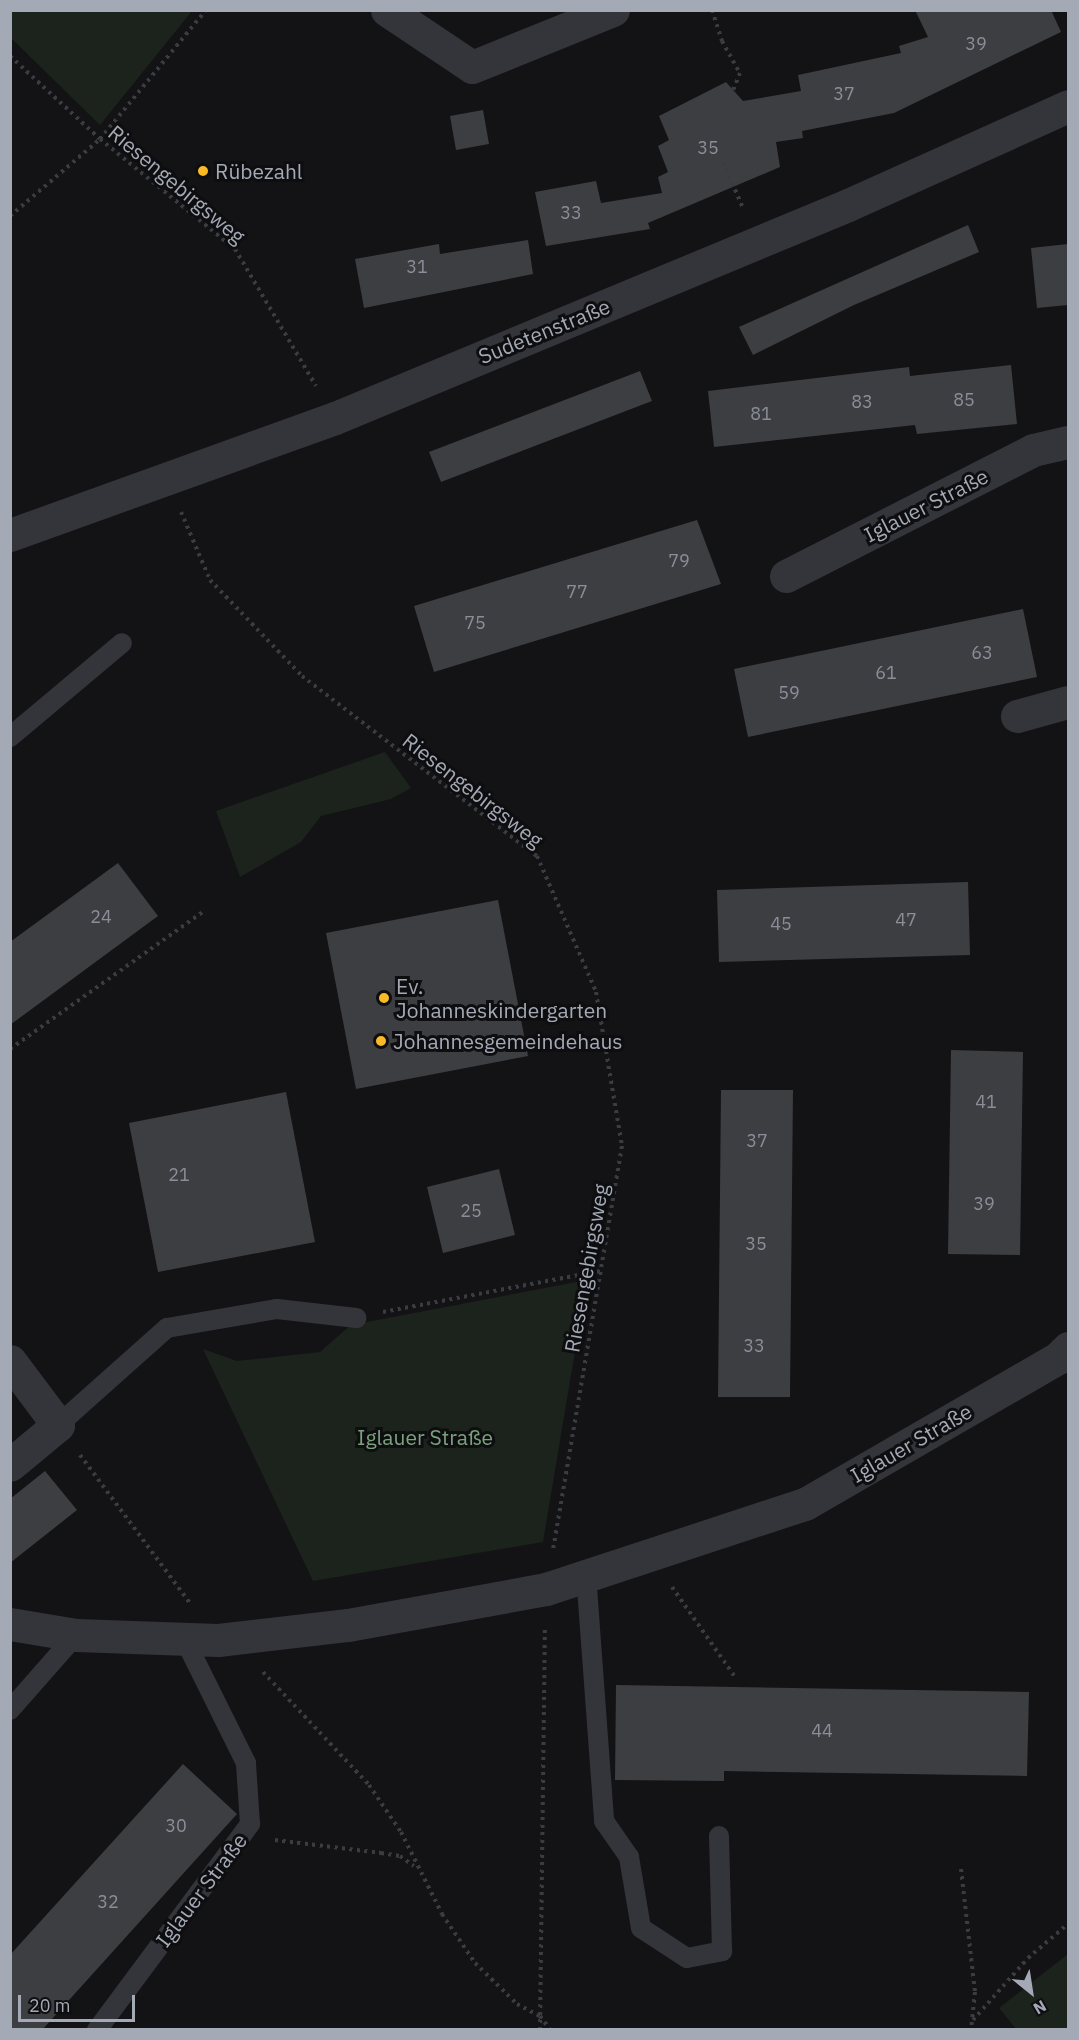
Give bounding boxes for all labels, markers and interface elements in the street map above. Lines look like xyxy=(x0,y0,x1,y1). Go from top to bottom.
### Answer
house number: 39 xyxy=(965,33,987,55)
house number: 37 xyxy=(833,83,855,105)
street label: Riesengebirgsweg xyxy=(103,119,251,249)
house number: 35 xyxy=(697,137,719,159)
place label: Rübezahl xyxy=(215,158,303,184)
marker: Rübezahl xyxy=(196,164,210,178)
house number: 33 xyxy=(560,202,582,224)
house number: 31 xyxy=(406,256,428,278)
street label: Sudetenstraße xyxy=(474,293,614,369)
house number: 85 xyxy=(953,389,975,411)
house number: 83 xyxy=(851,391,873,413)
house number: 81 xyxy=(750,403,772,425)
street label: Iglauer Straße xyxy=(860,463,992,547)
house number: 79 xyxy=(668,550,690,572)
house number: 77 xyxy=(566,581,588,603)
house number: 75 xyxy=(464,612,486,634)
house number: 63 xyxy=(971,642,993,664)
house number: 61 xyxy=(875,662,897,684)
house number: 59 xyxy=(778,682,800,704)
street label: Riesengebirgsweg xyxy=(398,727,548,853)
house number: 24 xyxy=(90,906,112,928)
house number: 47 xyxy=(895,909,917,931)
house number: 45 xyxy=(770,913,792,935)
place label: Ev. Johanneskindergarten xyxy=(396,973,607,1023)
marker: Ev. Johanneskindergarten xyxy=(377,991,391,1005)
place label: Johannesgemeindehaus xyxy=(393,1028,623,1054)
marker: Johannesgemeindehaus xyxy=(374,1034,388,1048)
house number: 41 xyxy=(975,1091,997,1113)
house number: 37 xyxy=(746,1130,768,1152)
house number: 21 xyxy=(168,1164,190,1186)
street label: Riesengebirgsweg xyxy=(559,1182,613,1354)
house number: 39 xyxy=(973,1193,995,1215)
house number: 25 xyxy=(460,1200,482,1222)
house number: 35 xyxy=(745,1233,767,1255)
house number: 33 xyxy=(743,1335,765,1357)
street label: Iglauer Straße xyxy=(846,1398,976,1488)
park label: Iglauer Straße xyxy=(357,1424,493,1450)
house number: 44 xyxy=(811,1720,833,1742)
house number: 30 xyxy=(165,1815,187,1837)
street label: Iglauer Straße xyxy=(150,1828,252,1952)
house number: 32 xyxy=(97,1891,119,1913)
north arrow xyxy=(1001,1962,1061,2022)
scale bar xyxy=(21,1983,138,2021)
text: 20 m xyxy=(29,1994,71,2017)
text: N xyxy=(1030,1996,1050,2019)

